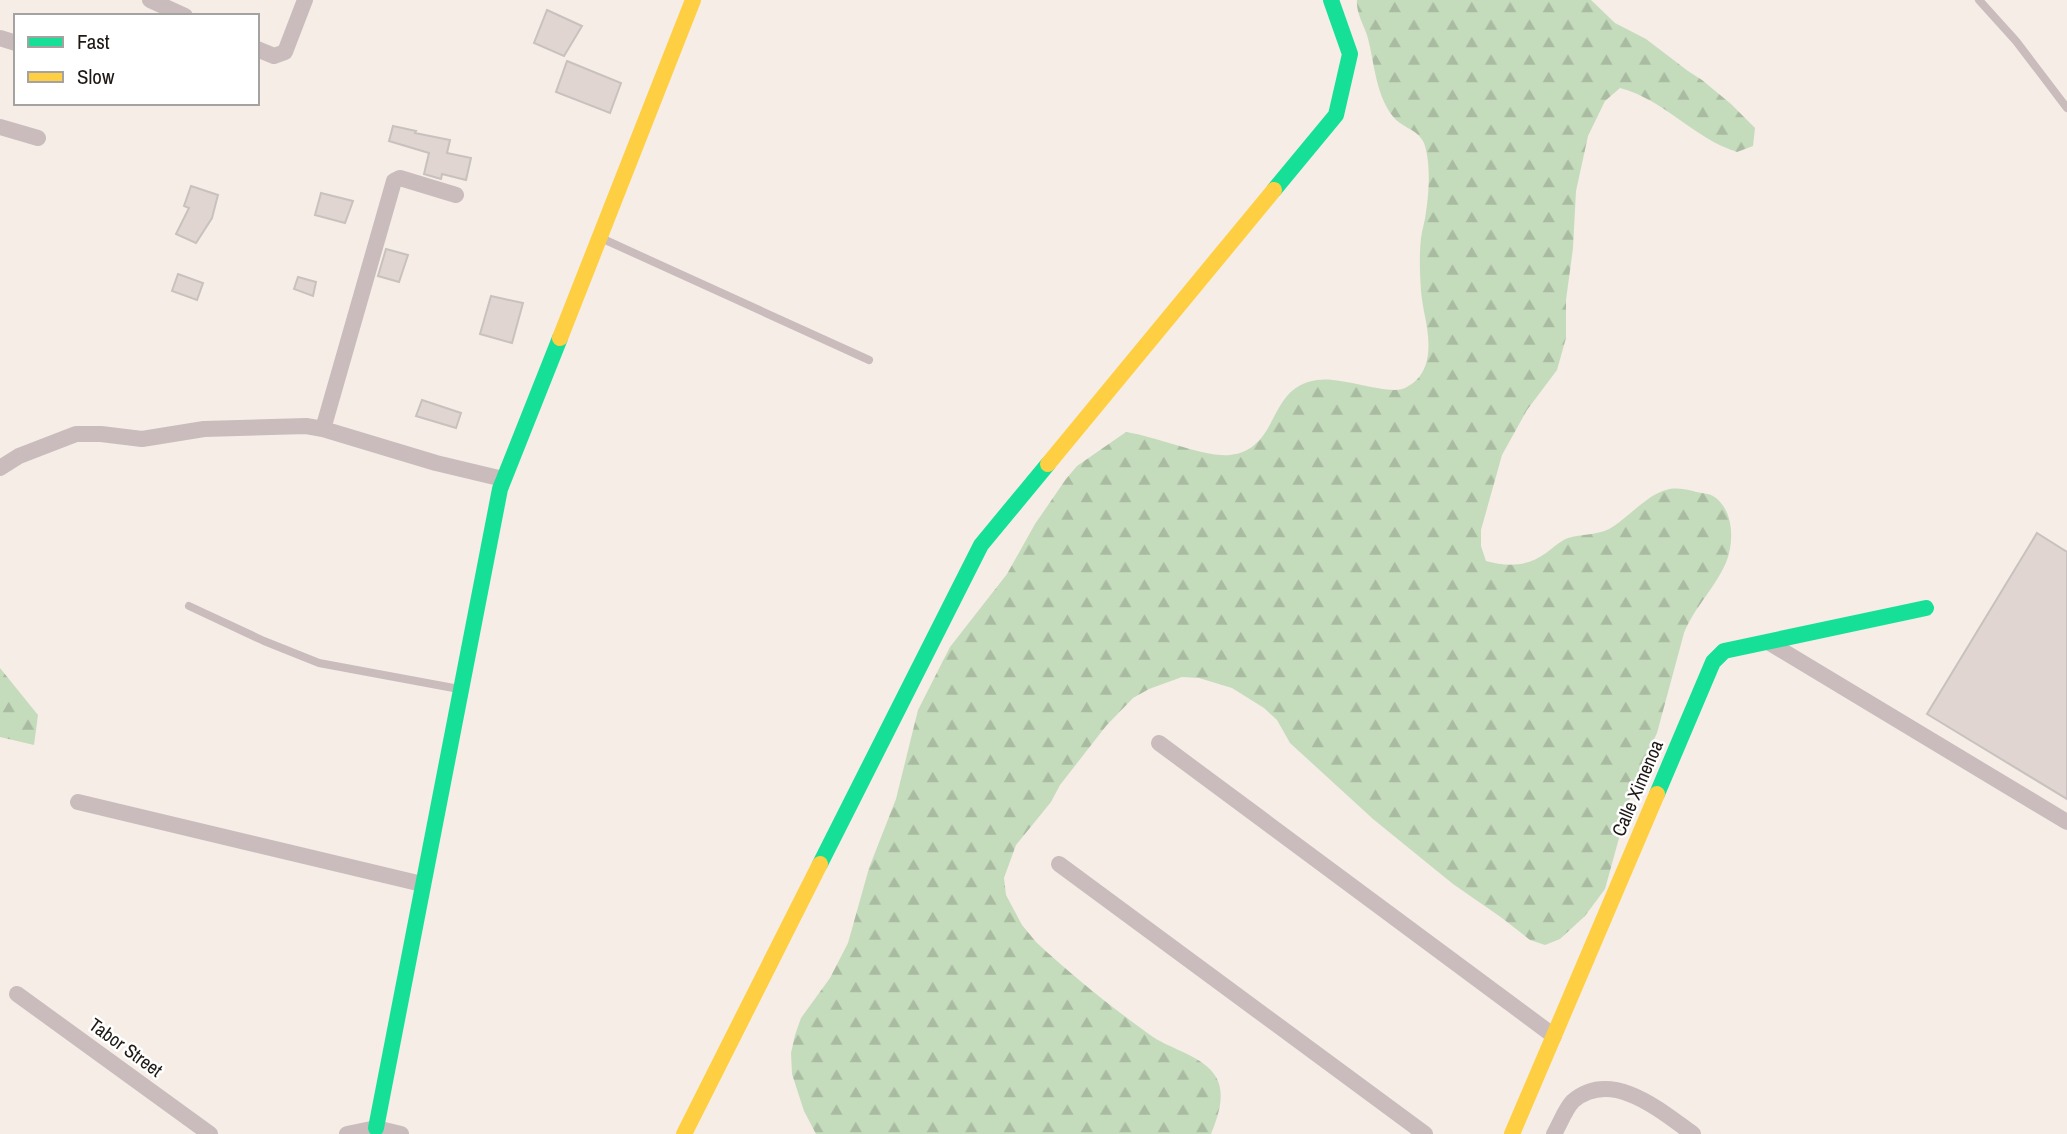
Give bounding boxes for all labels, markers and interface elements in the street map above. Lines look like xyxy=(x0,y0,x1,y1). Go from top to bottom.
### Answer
legend xyxy=(14,14,259,105)
text: Fast xyxy=(77,27,110,56)
text: Slow xyxy=(77,62,115,91)
street label: Calle Ximenoa xyxy=(1605,736,1669,840)
street label: Tabor Street xyxy=(84,1011,169,1083)

